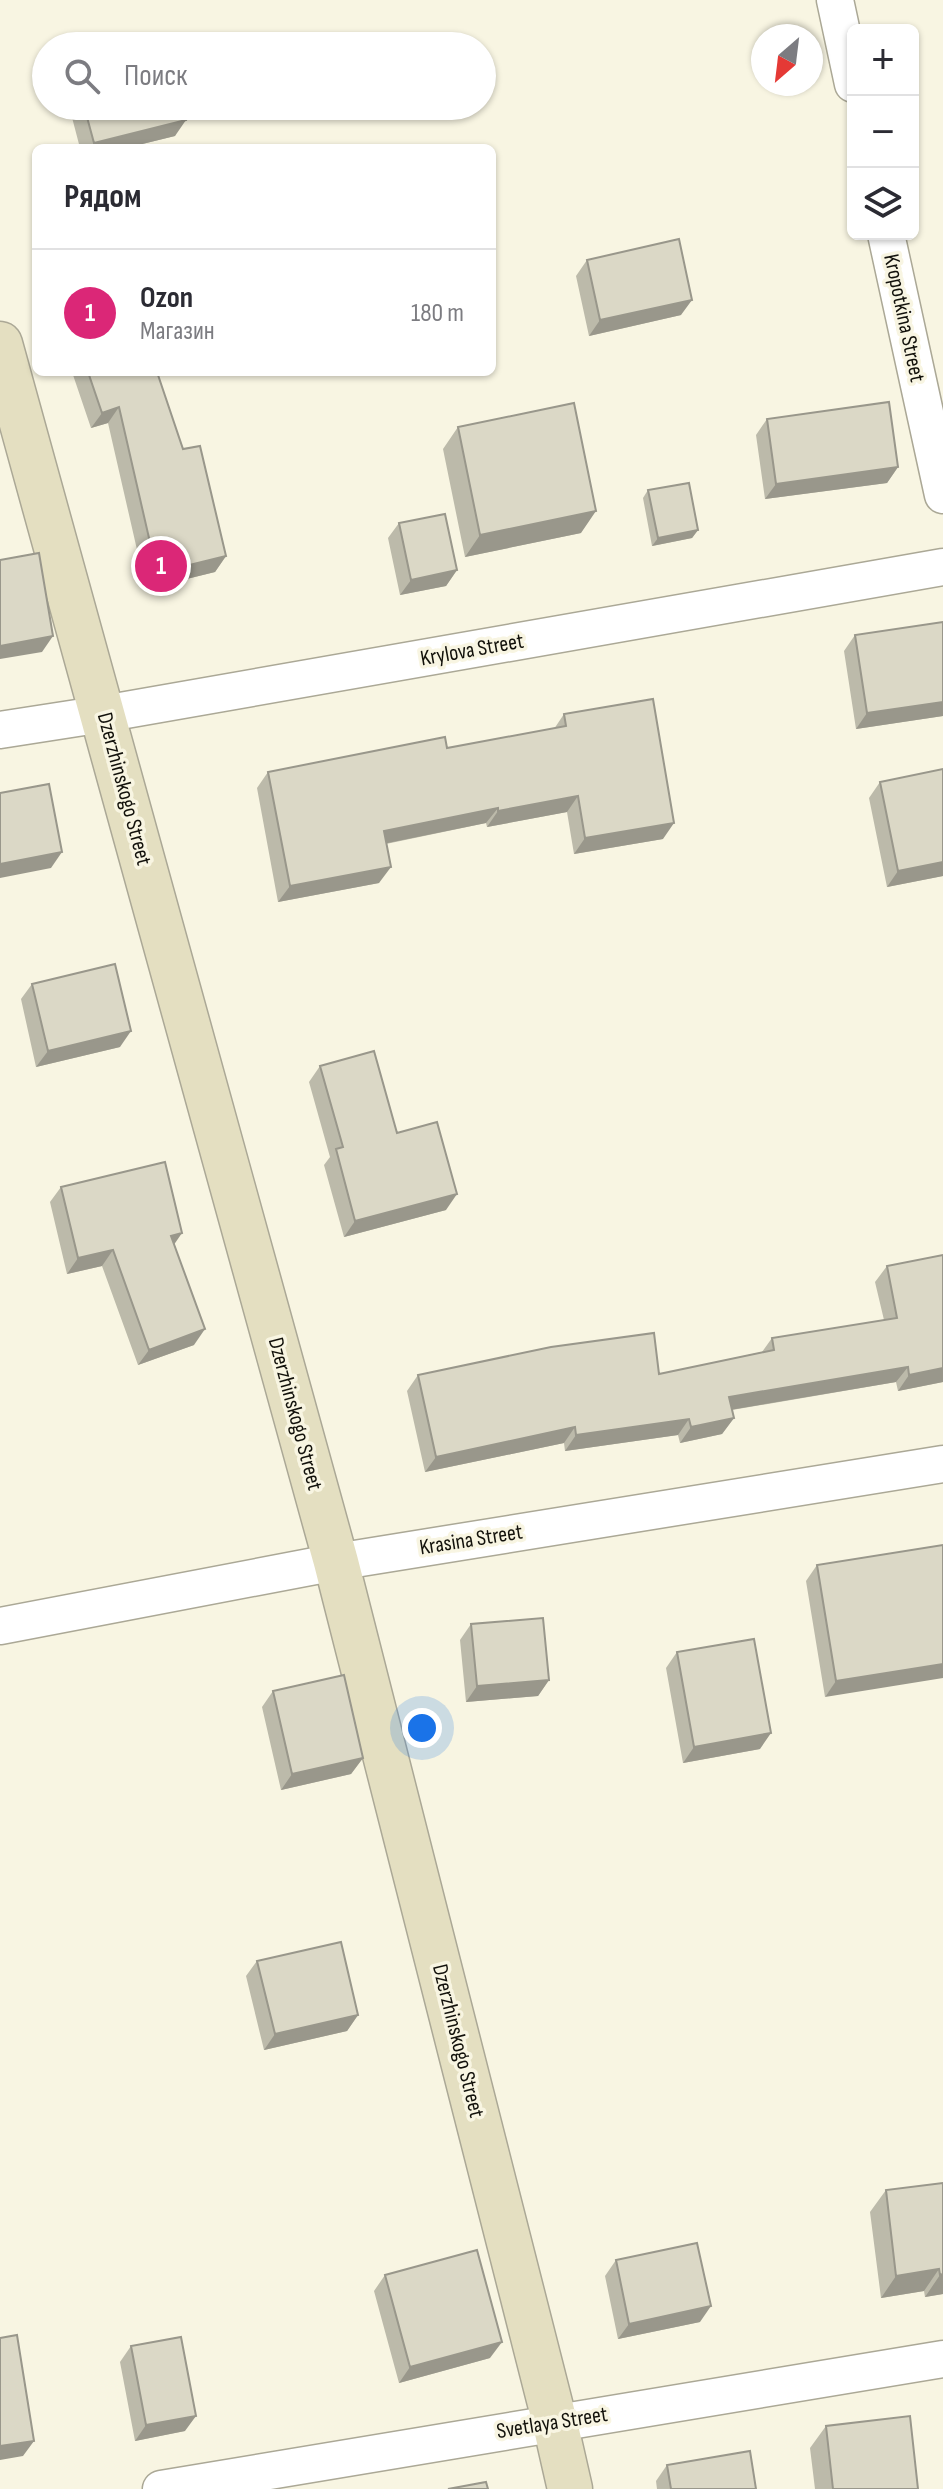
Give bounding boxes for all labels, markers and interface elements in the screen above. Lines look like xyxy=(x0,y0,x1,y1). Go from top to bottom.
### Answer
north arrow xyxy=(751,24,823,96)
map controls xyxy=(847,24,919,240)
button: + xyxy=(847,24,919,96)
search box xyxy=(32,32,496,120)
icon: search xyxy=(60,54,104,98)
text: Поиск xyxy=(124,58,187,94)
button: − xyxy=(847,96,919,168)
button: layers xyxy=(847,168,919,240)
text: Рядом xyxy=(64,176,142,217)
street label: Kropotkina Street xyxy=(877,252,931,385)
text: Ozon xyxy=(140,280,193,316)
text: 1 xyxy=(85,298,95,329)
text: 180 m xyxy=(411,298,464,329)
text: Магазин xyxy=(140,316,215,347)
pin: 1 xyxy=(135,536,187,596)
street label: Krylova Street xyxy=(418,628,526,672)
street label: Dzerzhinskogo Street xyxy=(91,710,157,869)
street label: Dzerzhinskogo Street xyxy=(262,1335,328,1494)
street label: Krasina Street xyxy=(417,1518,525,1561)
your location xyxy=(402,1708,442,1748)
street label: Dzerzhinskogo Street xyxy=(426,1962,490,2121)
street label: Svetlaya Street xyxy=(495,2401,610,2445)

